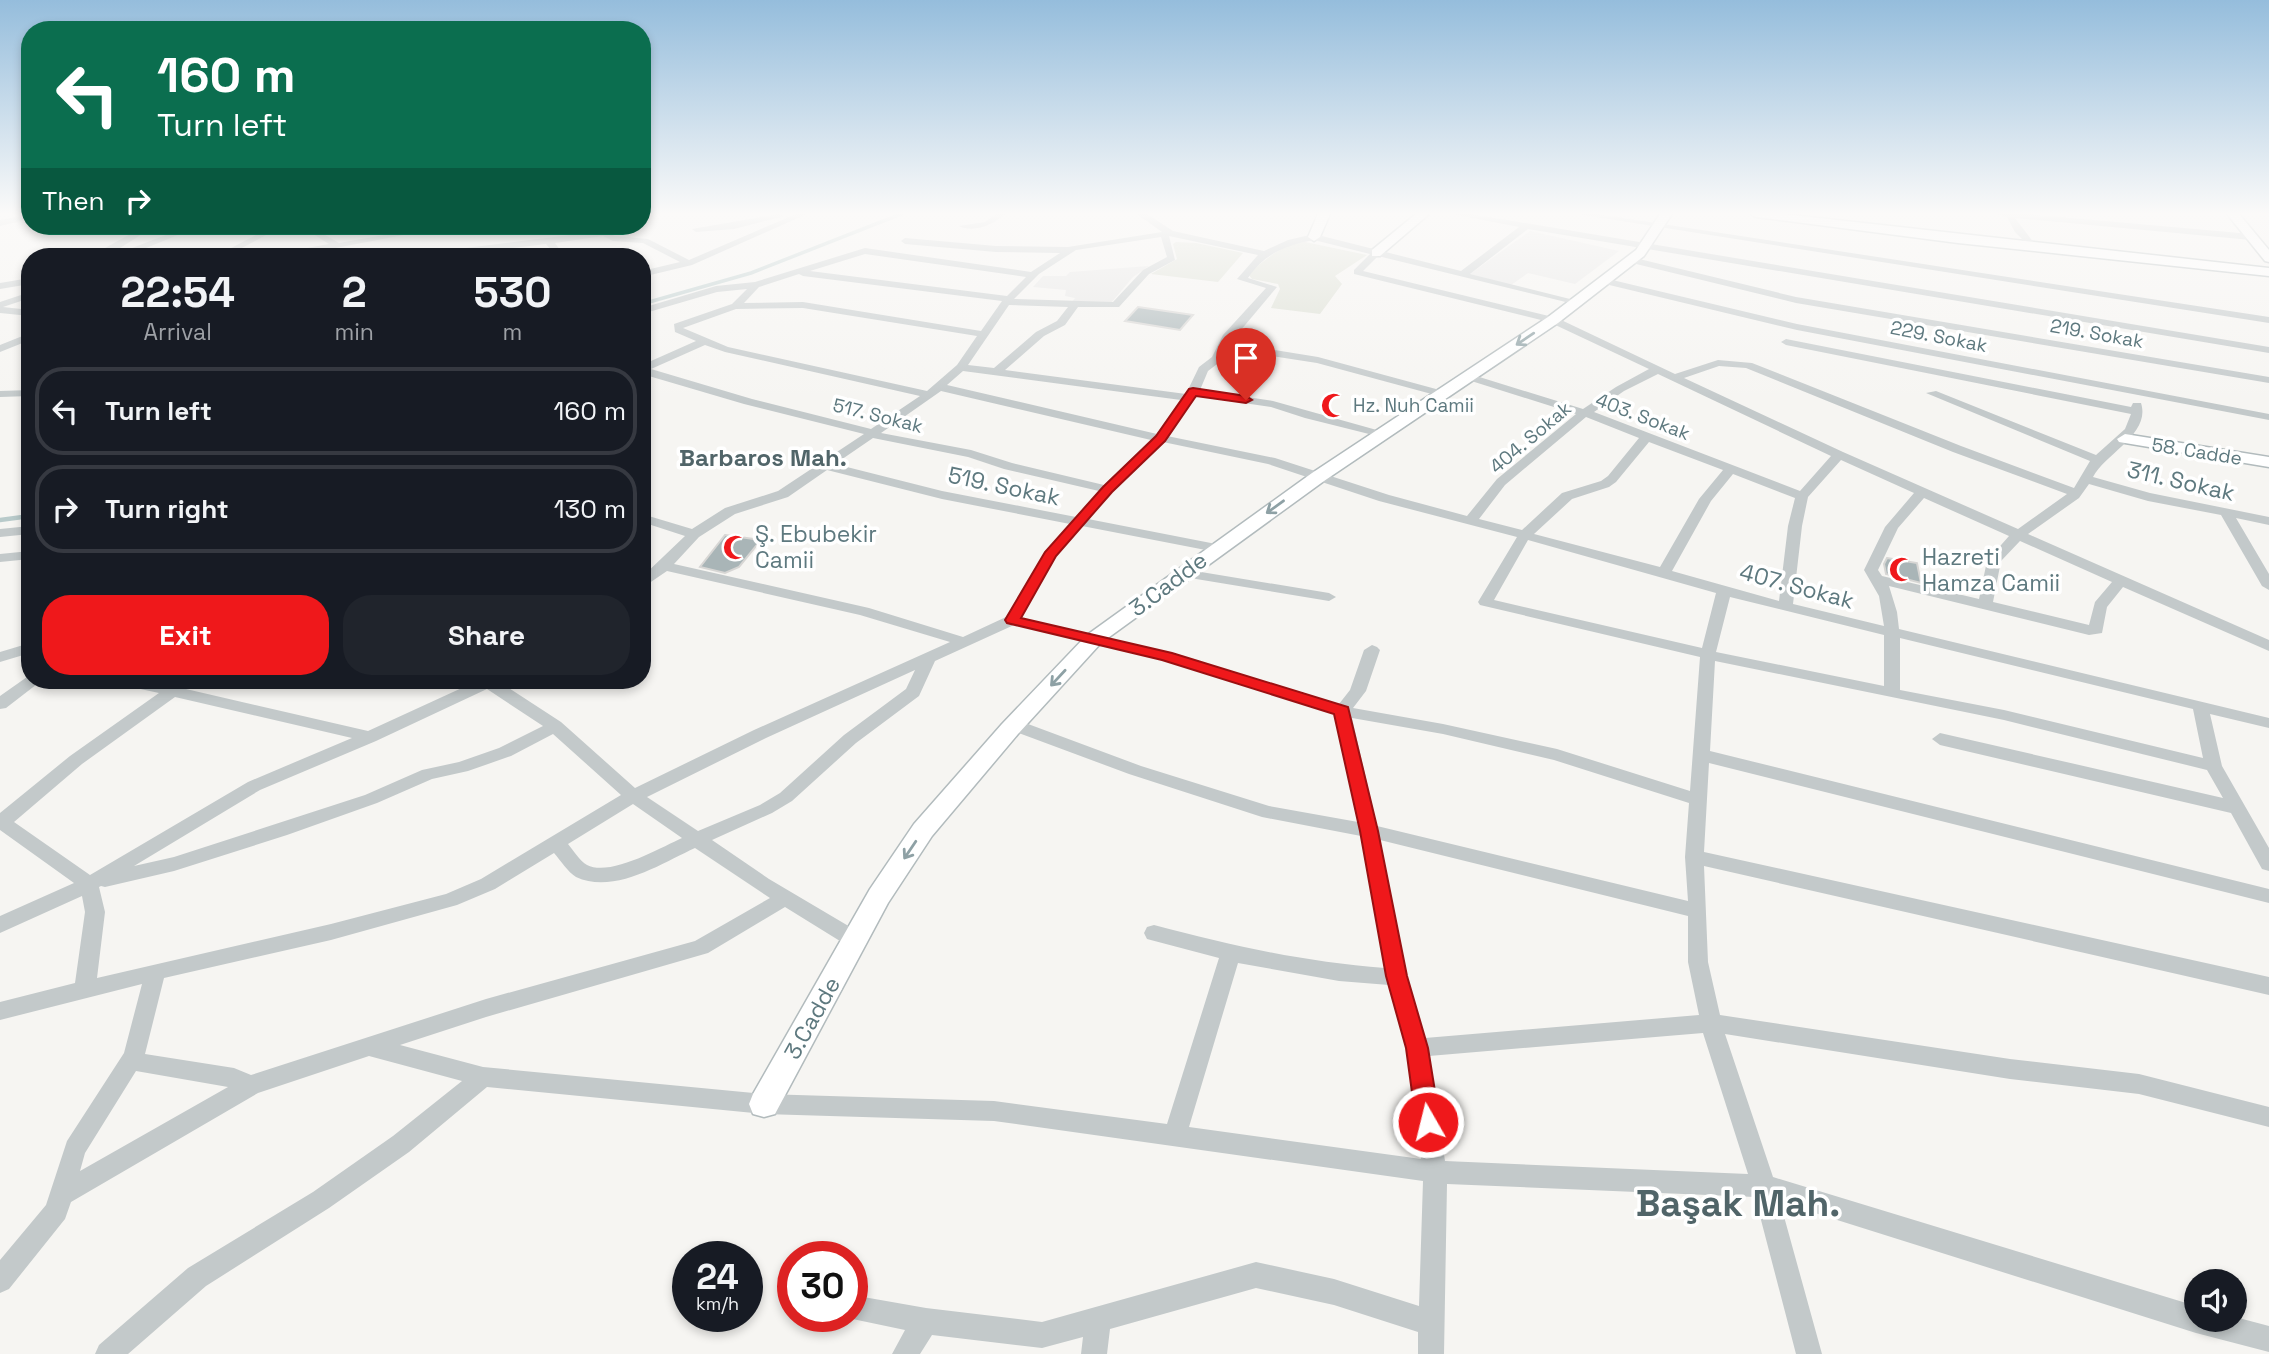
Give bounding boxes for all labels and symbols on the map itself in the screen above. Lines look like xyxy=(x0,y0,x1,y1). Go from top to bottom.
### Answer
street label: 219. Sokak xyxy=(2048,313,2146,354)
street label: 229. Sokak xyxy=(1888,315,1989,358)
pin xyxy=(1216,328,1276,400)
one-way arrow xyxy=(1515,332,1535,346)
street label: 403. Sokak xyxy=(1592,387,1694,446)
mosque icon: Hz. Nuh Camii xyxy=(1319,391,1347,419)
street label: 517. Sokak xyxy=(830,392,926,439)
place label: Hz. Nuh Camii xyxy=(1353,393,1474,418)
street label: 404. Sokak xyxy=(1484,396,1576,479)
street label: 58. Cadde xyxy=(2150,432,2244,471)
district label: Barbaros Mah. xyxy=(679,442,847,473)
street label: 311. Sokak xyxy=(2124,454,2238,508)
street label: 519. Sokak xyxy=(945,459,1063,513)
one-way arrow xyxy=(1266,500,1285,514)
place label: Ş. Ebubekir Camii xyxy=(755,519,877,575)
mosque icon: Ş. Ebubekir Camii xyxy=(721,533,749,561)
place label: Hazreti Hamza Camii xyxy=(1922,542,2060,598)
street label: 3.Cadde xyxy=(1123,545,1213,623)
street label: 407. Sokak xyxy=(1737,556,1857,616)
mosque icon: Hazreti Hamza Camii xyxy=(1888,556,1916,584)
one-way arrow xyxy=(1050,669,1067,686)
one-way arrow xyxy=(903,840,917,859)
street label: 3.Cadde xyxy=(777,971,847,1065)
position arrow xyxy=(1391,1085,1465,1159)
district label: Başak Mah. xyxy=(1636,1180,1840,1227)
speed limit sign: 30 xyxy=(777,1241,868,1332)

